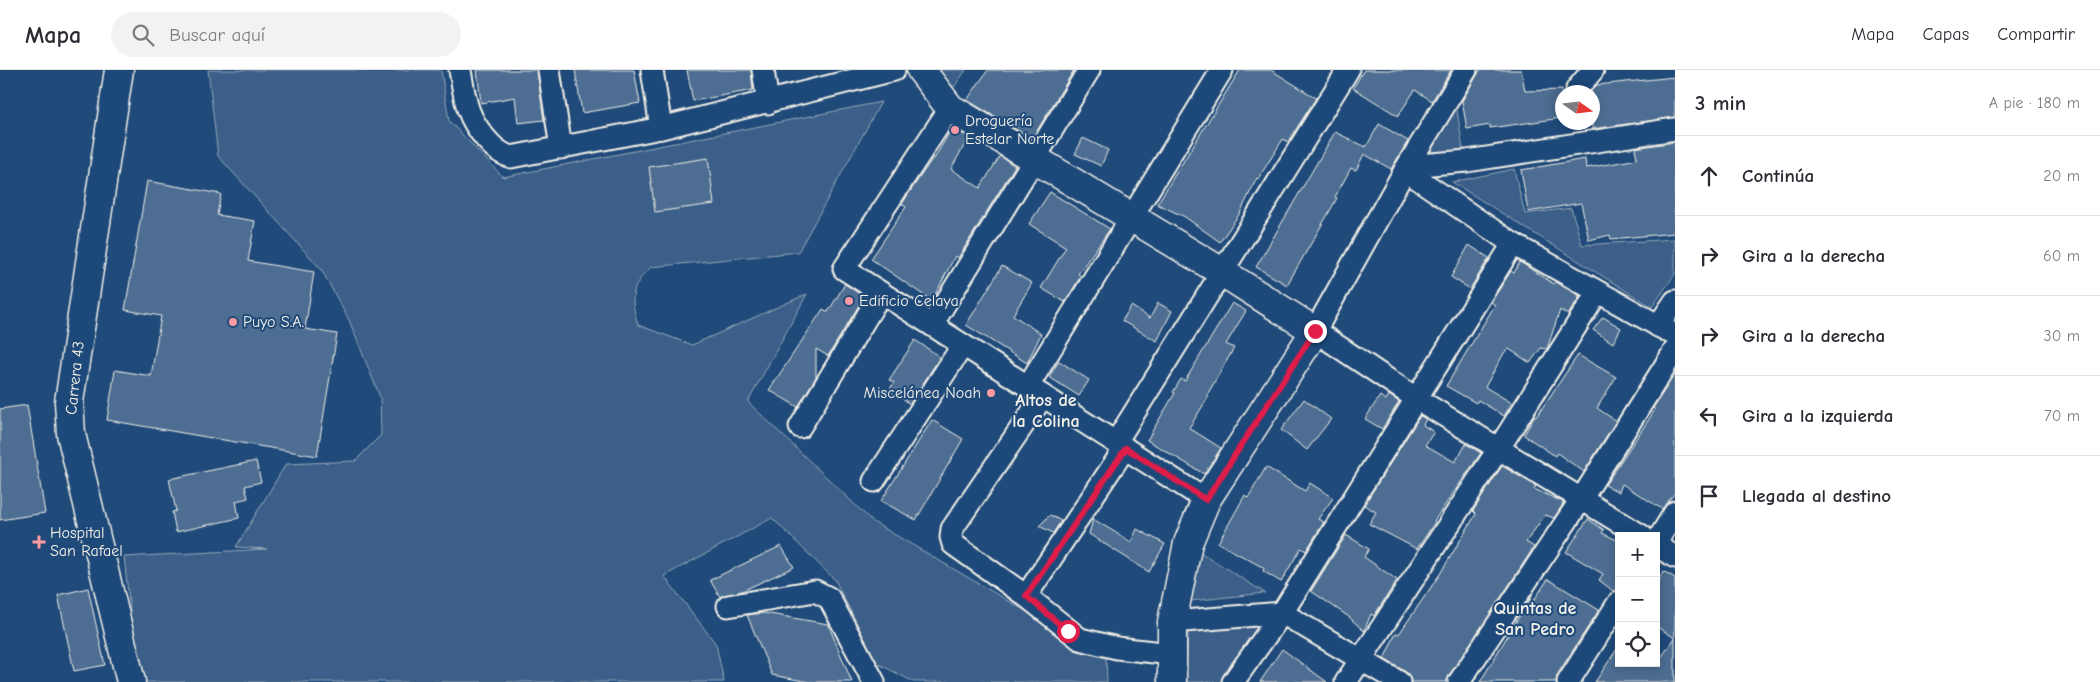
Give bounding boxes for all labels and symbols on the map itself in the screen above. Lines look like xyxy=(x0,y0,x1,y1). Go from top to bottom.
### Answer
north arrow xyxy=(1555,85,1600,130)
place label: Droguería Estelar Norte xyxy=(965,112,1054,148)
marker: Droguería Estelar Norte xyxy=(949,124,961,136)
place label: Edificio Celaya xyxy=(859,292,959,310)
marker: Edificio Celaya xyxy=(843,295,855,307)
place label: Puyo S.A. xyxy=(243,313,304,331)
marker: Puyo S.A. xyxy=(227,316,239,328)
route end xyxy=(1304,320,1327,343)
street label: Carrera 43 xyxy=(62,340,88,416)
place label: Miscelánea Noah xyxy=(864,384,981,402)
marker: Miscelánea Noah xyxy=(985,387,997,399)
district label: Altos de la Colina xyxy=(1012,390,1080,432)
place label: Hospital San Rafael xyxy=(50,524,123,560)
marker: Hospital San Rafael xyxy=(32,535,46,549)
district label: Quintas de San Pedro xyxy=(1494,598,1577,640)
route start xyxy=(1057,620,1080,643)

